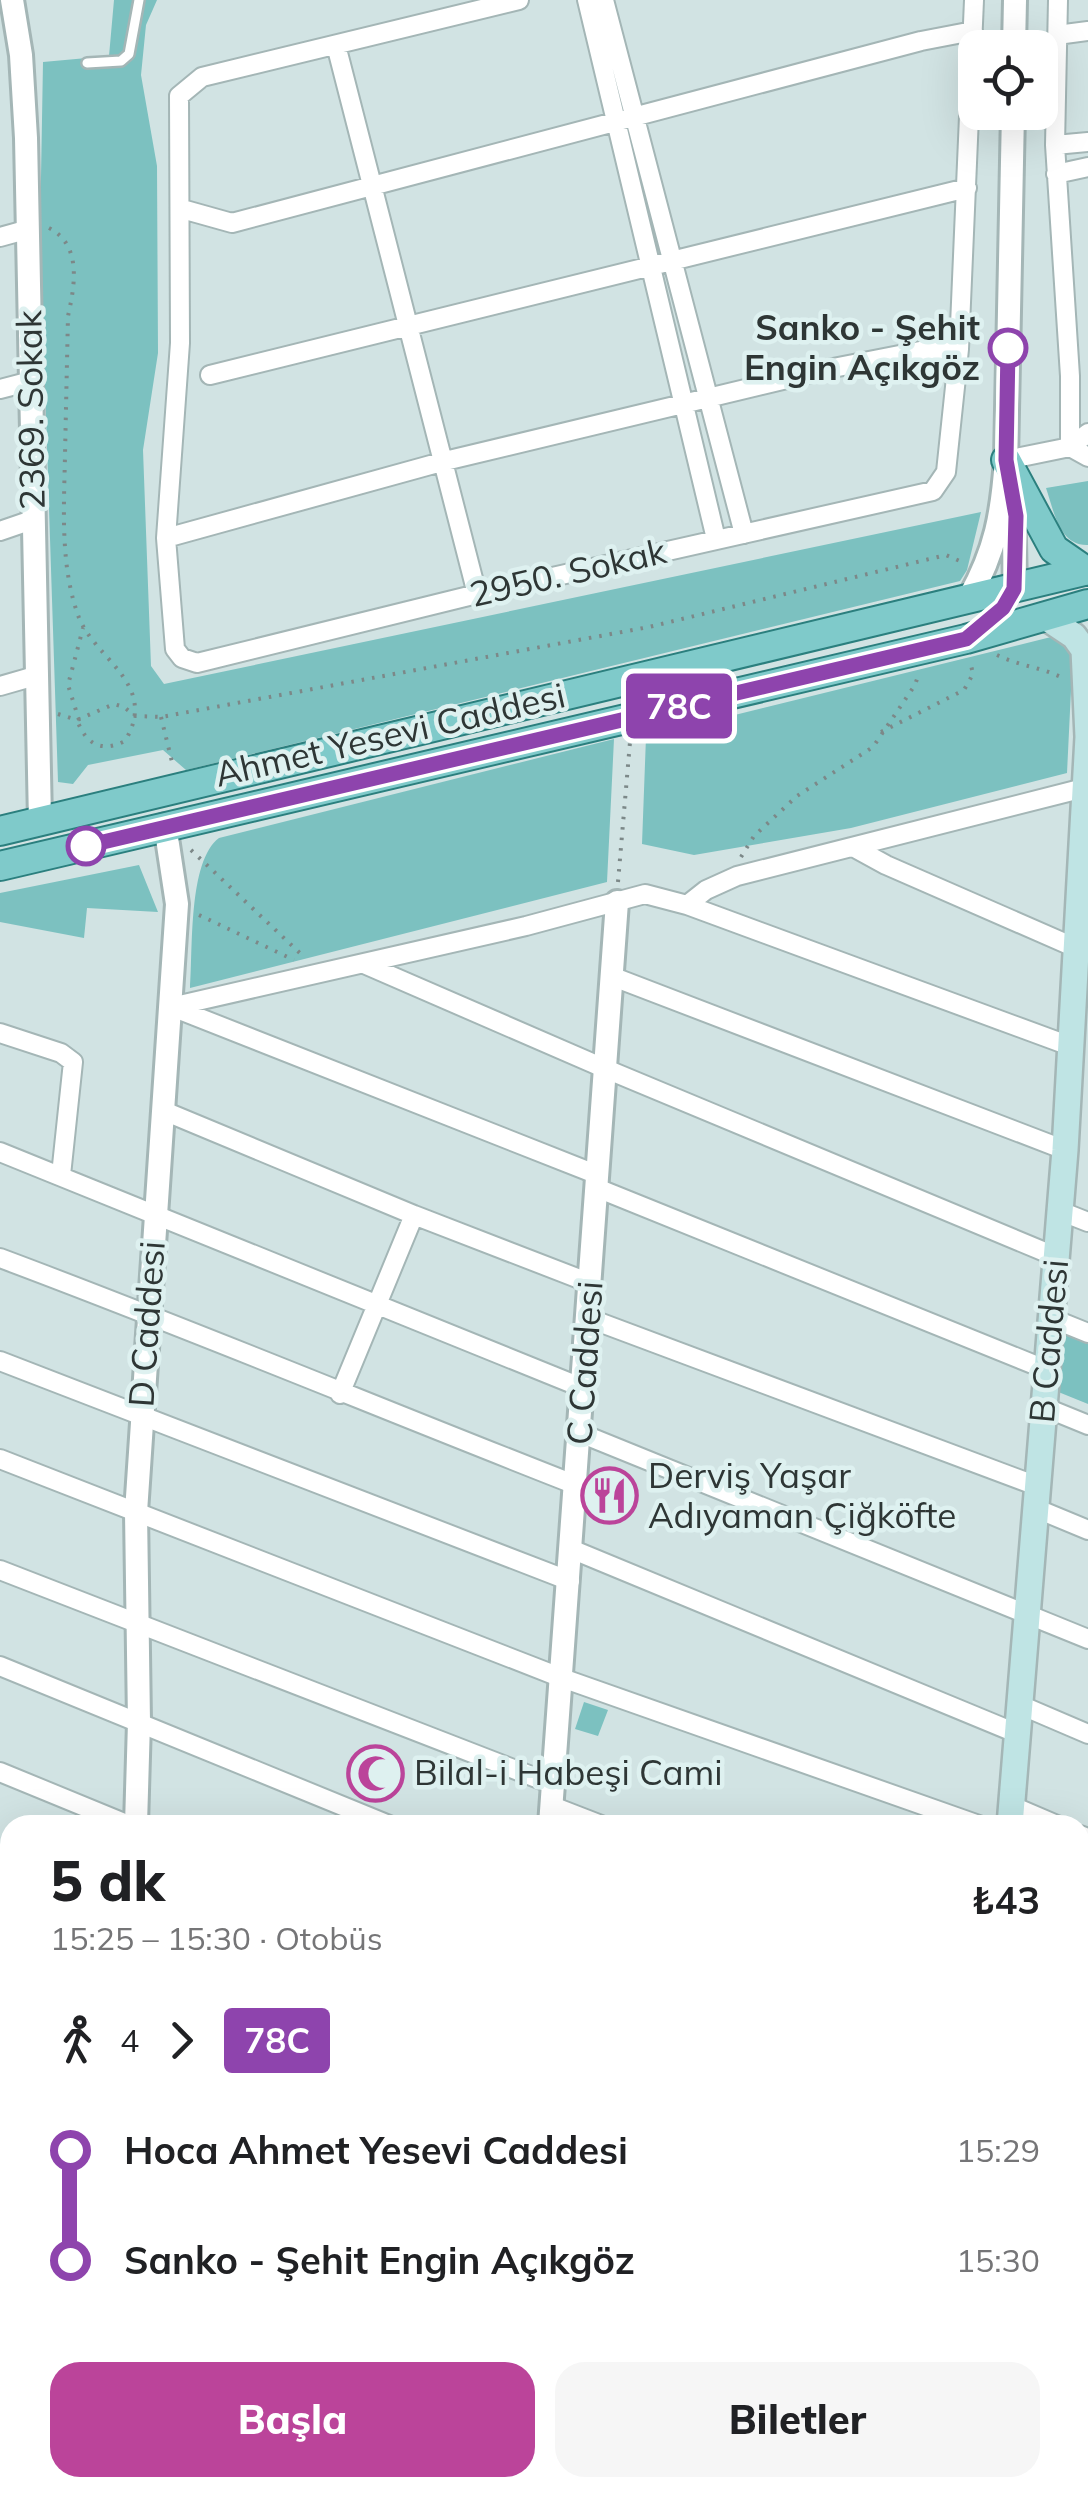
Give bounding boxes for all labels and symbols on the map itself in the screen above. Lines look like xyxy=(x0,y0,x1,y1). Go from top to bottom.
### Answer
place label: Sanko - Şehit Engin Açıkgöz xyxy=(744,305,980,389)
street label: 2369. Sokak xyxy=(6,309,54,510)
marker: Sanko - Şehit Engin Açıkgöz xyxy=(989,329,1027,367)
street label: 2950. Sokak xyxy=(465,528,671,616)
street label: Ahmet Yesevi Caddesi xyxy=(210,672,569,796)
line badge: 78C xyxy=(622,674,736,738)
unlabelled marker xyxy=(67,827,105,865)
street label: D Caddesi xyxy=(118,1239,174,1408)
street label: B Caddesi xyxy=(1019,1257,1077,1425)
street label: C Caddesi xyxy=(556,1280,612,1446)
place label: Derviş Yaşar Adıyaman Çiğköfte xyxy=(648,1453,956,1537)
restaurant icon: Derviş Yaşar Adıyaman Çiğköfte xyxy=(579,1466,639,1526)
mosque icon: Bilal-i Habeşi Cami xyxy=(345,1743,405,1803)
place label: Bilal-i Habeşi Cami xyxy=(414,1750,723,1794)

